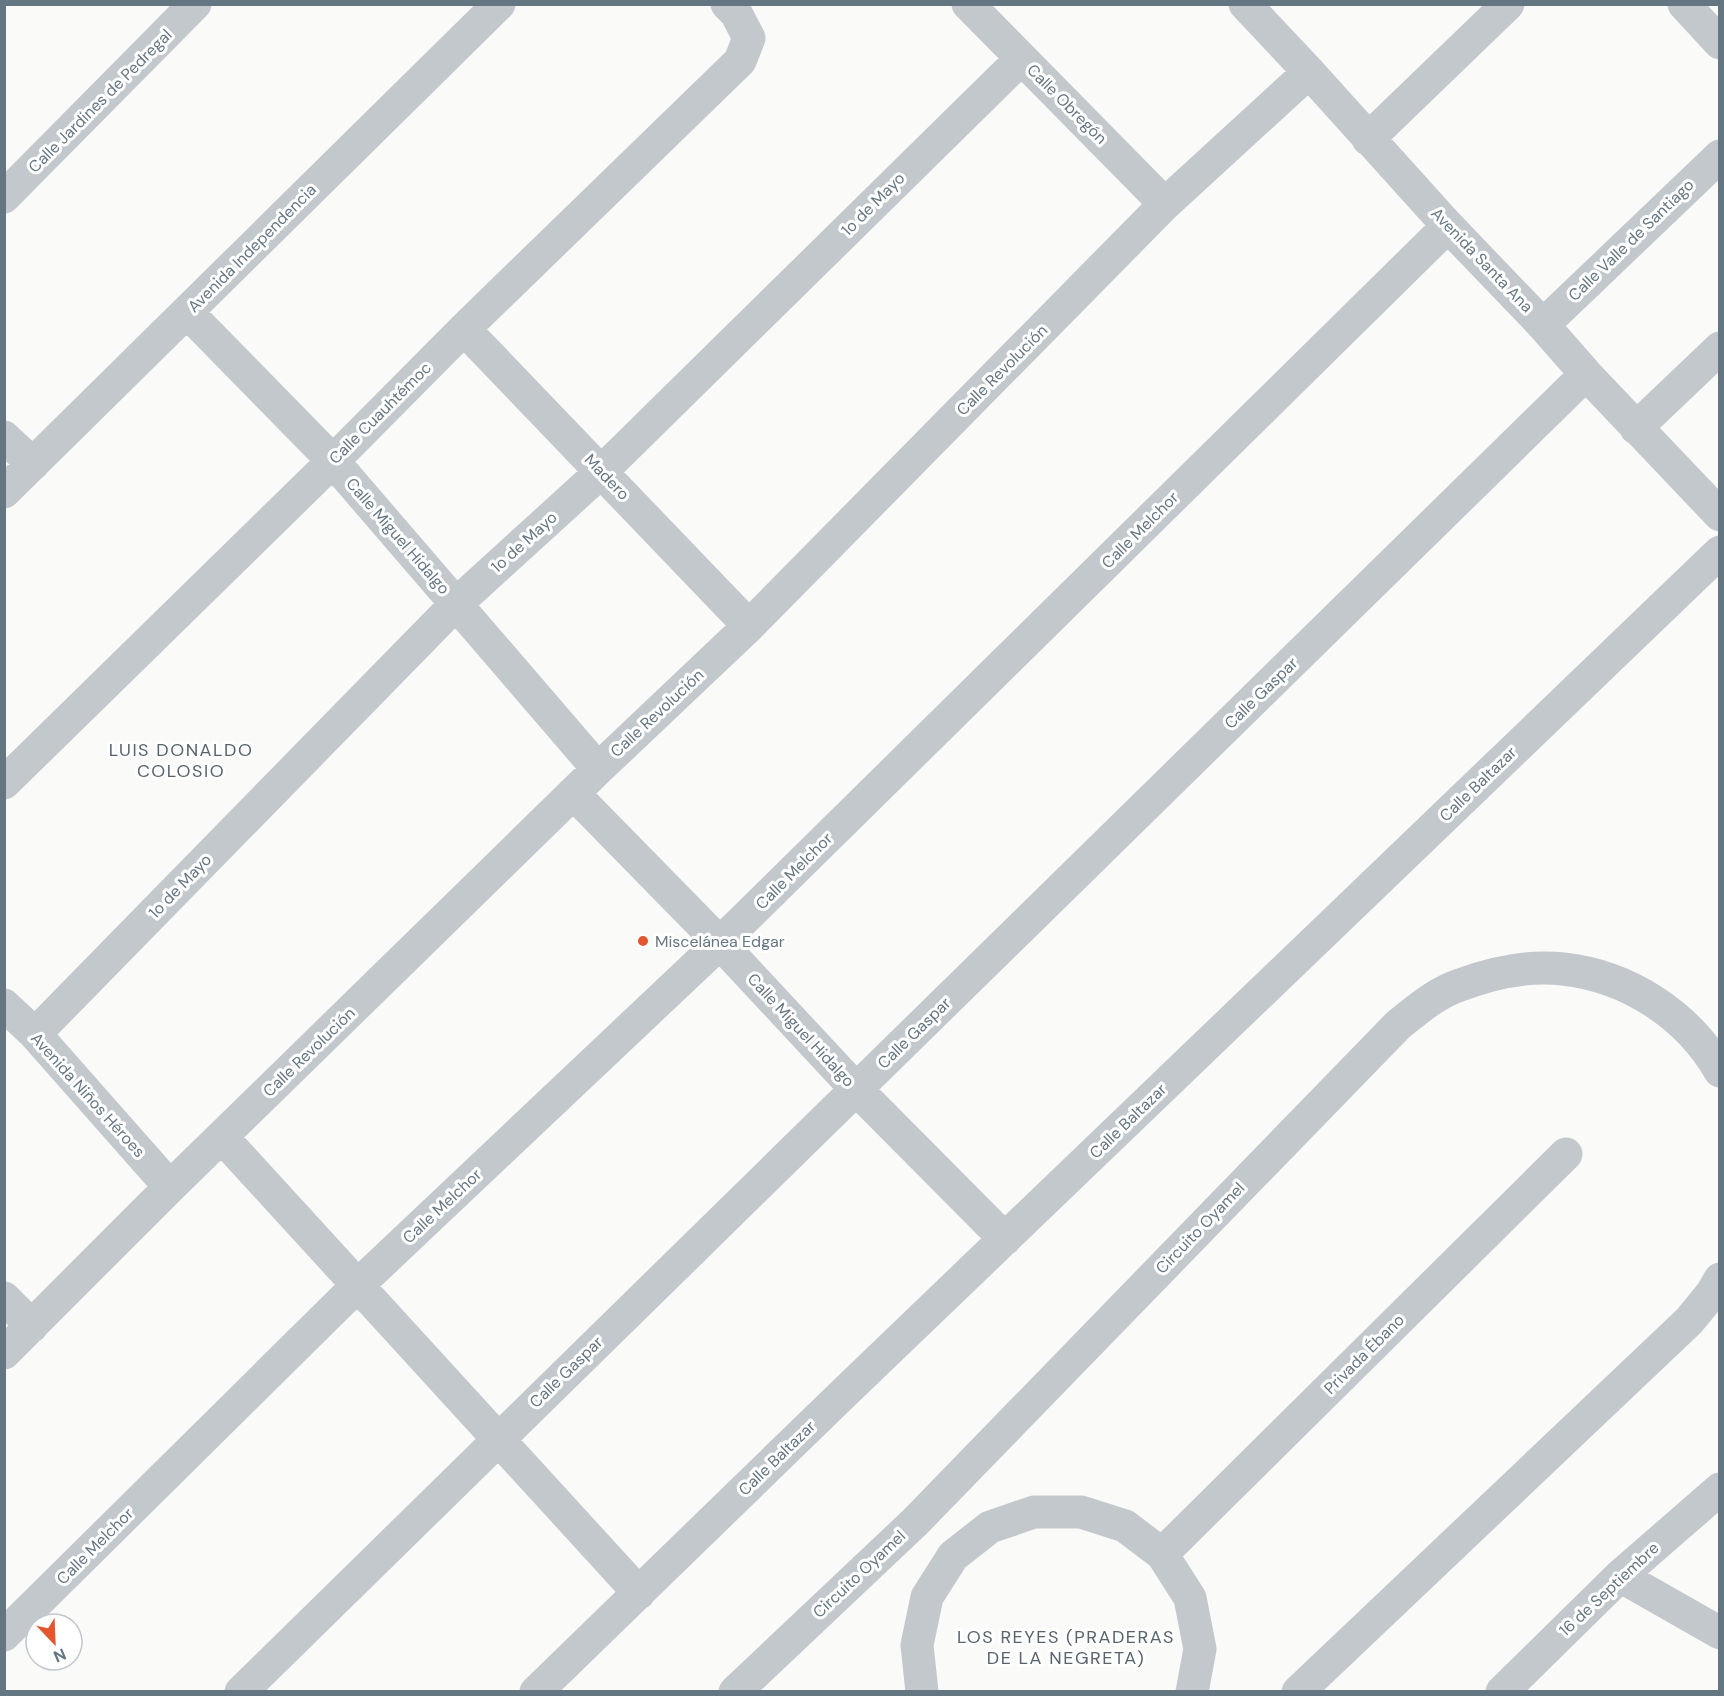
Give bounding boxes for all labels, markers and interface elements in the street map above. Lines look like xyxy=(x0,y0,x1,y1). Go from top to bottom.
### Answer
street label: Calle Jardines de Pedregal xyxy=(24,25,176,177)
street label: Calle Obregón xyxy=(1022,59,1112,149)
street label: 1o de Mayo xyxy=(837,168,909,240)
street label: Calle Valle de Santiago xyxy=(1564,174,1698,306)
street label: Avenida Independencia xyxy=(183,179,321,317)
street label: Avenida Santa Ana xyxy=(1427,203,1537,317)
street label: Calle Revolución xyxy=(952,320,1052,420)
street label: Calle Cuauhtémoc xyxy=(324,357,436,469)
street label: Madero xyxy=(580,449,634,505)
street label: Calle Miguel Hidalgo xyxy=(341,473,455,599)
street label: Calle Melchor xyxy=(1097,487,1183,573)
street label: 1o de Mayo xyxy=(487,507,561,577)
street label: Calle Gaspar xyxy=(1220,653,1302,733)
street label: Calle Revolución xyxy=(606,664,708,762)
district label: LUIS DONALDO COLOSIO xyxy=(109,738,253,783)
street label: Calle Baltazar xyxy=(1435,742,1521,826)
street label: Calle Melchor xyxy=(751,828,837,914)
street label: 1o de Mayo xyxy=(144,849,216,923)
place label: Miscelánea Edgar xyxy=(655,931,785,952)
marker: Miscelánea Edgar xyxy=(636,934,650,948)
street label: Calle Miguel Hidalgo xyxy=(743,969,859,1091)
street label: Calle Gaspar xyxy=(873,993,955,1073)
street label: Calle Revolución xyxy=(258,1003,360,1101)
street label: Avenida Niños Héroes xyxy=(26,1028,150,1162)
street label: Calle Baltazar xyxy=(1085,1079,1171,1163)
street label: Calle Melchor xyxy=(398,1164,486,1248)
street label: Circuito Oyamel xyxy=(1151,1178,1249,1278)
street label: Privada Ébano xyxy=(1319,1309,1409,1399)
street label: Calle Gaspar xyxy=(525,1332,607,1412)
street label: Calle Baltazar xyxy=(734,1416,820,1500)
street label: Calle Melchor xyxy=(52,1503,138,1589)
street label: Circuito Oyamel xyxy=(808,1526,910,1622)
street label: 16 de Septiembre xyxy=(1555,1537,1663,1641)
north arrow xyxy=(24,1612,84,1672)
district label: LOS REYES (PRADERAS DE LA NEGRETA) xyxy=(957,1625,1175,1670)
text: N xyxy=(50,1643,69,1667)

